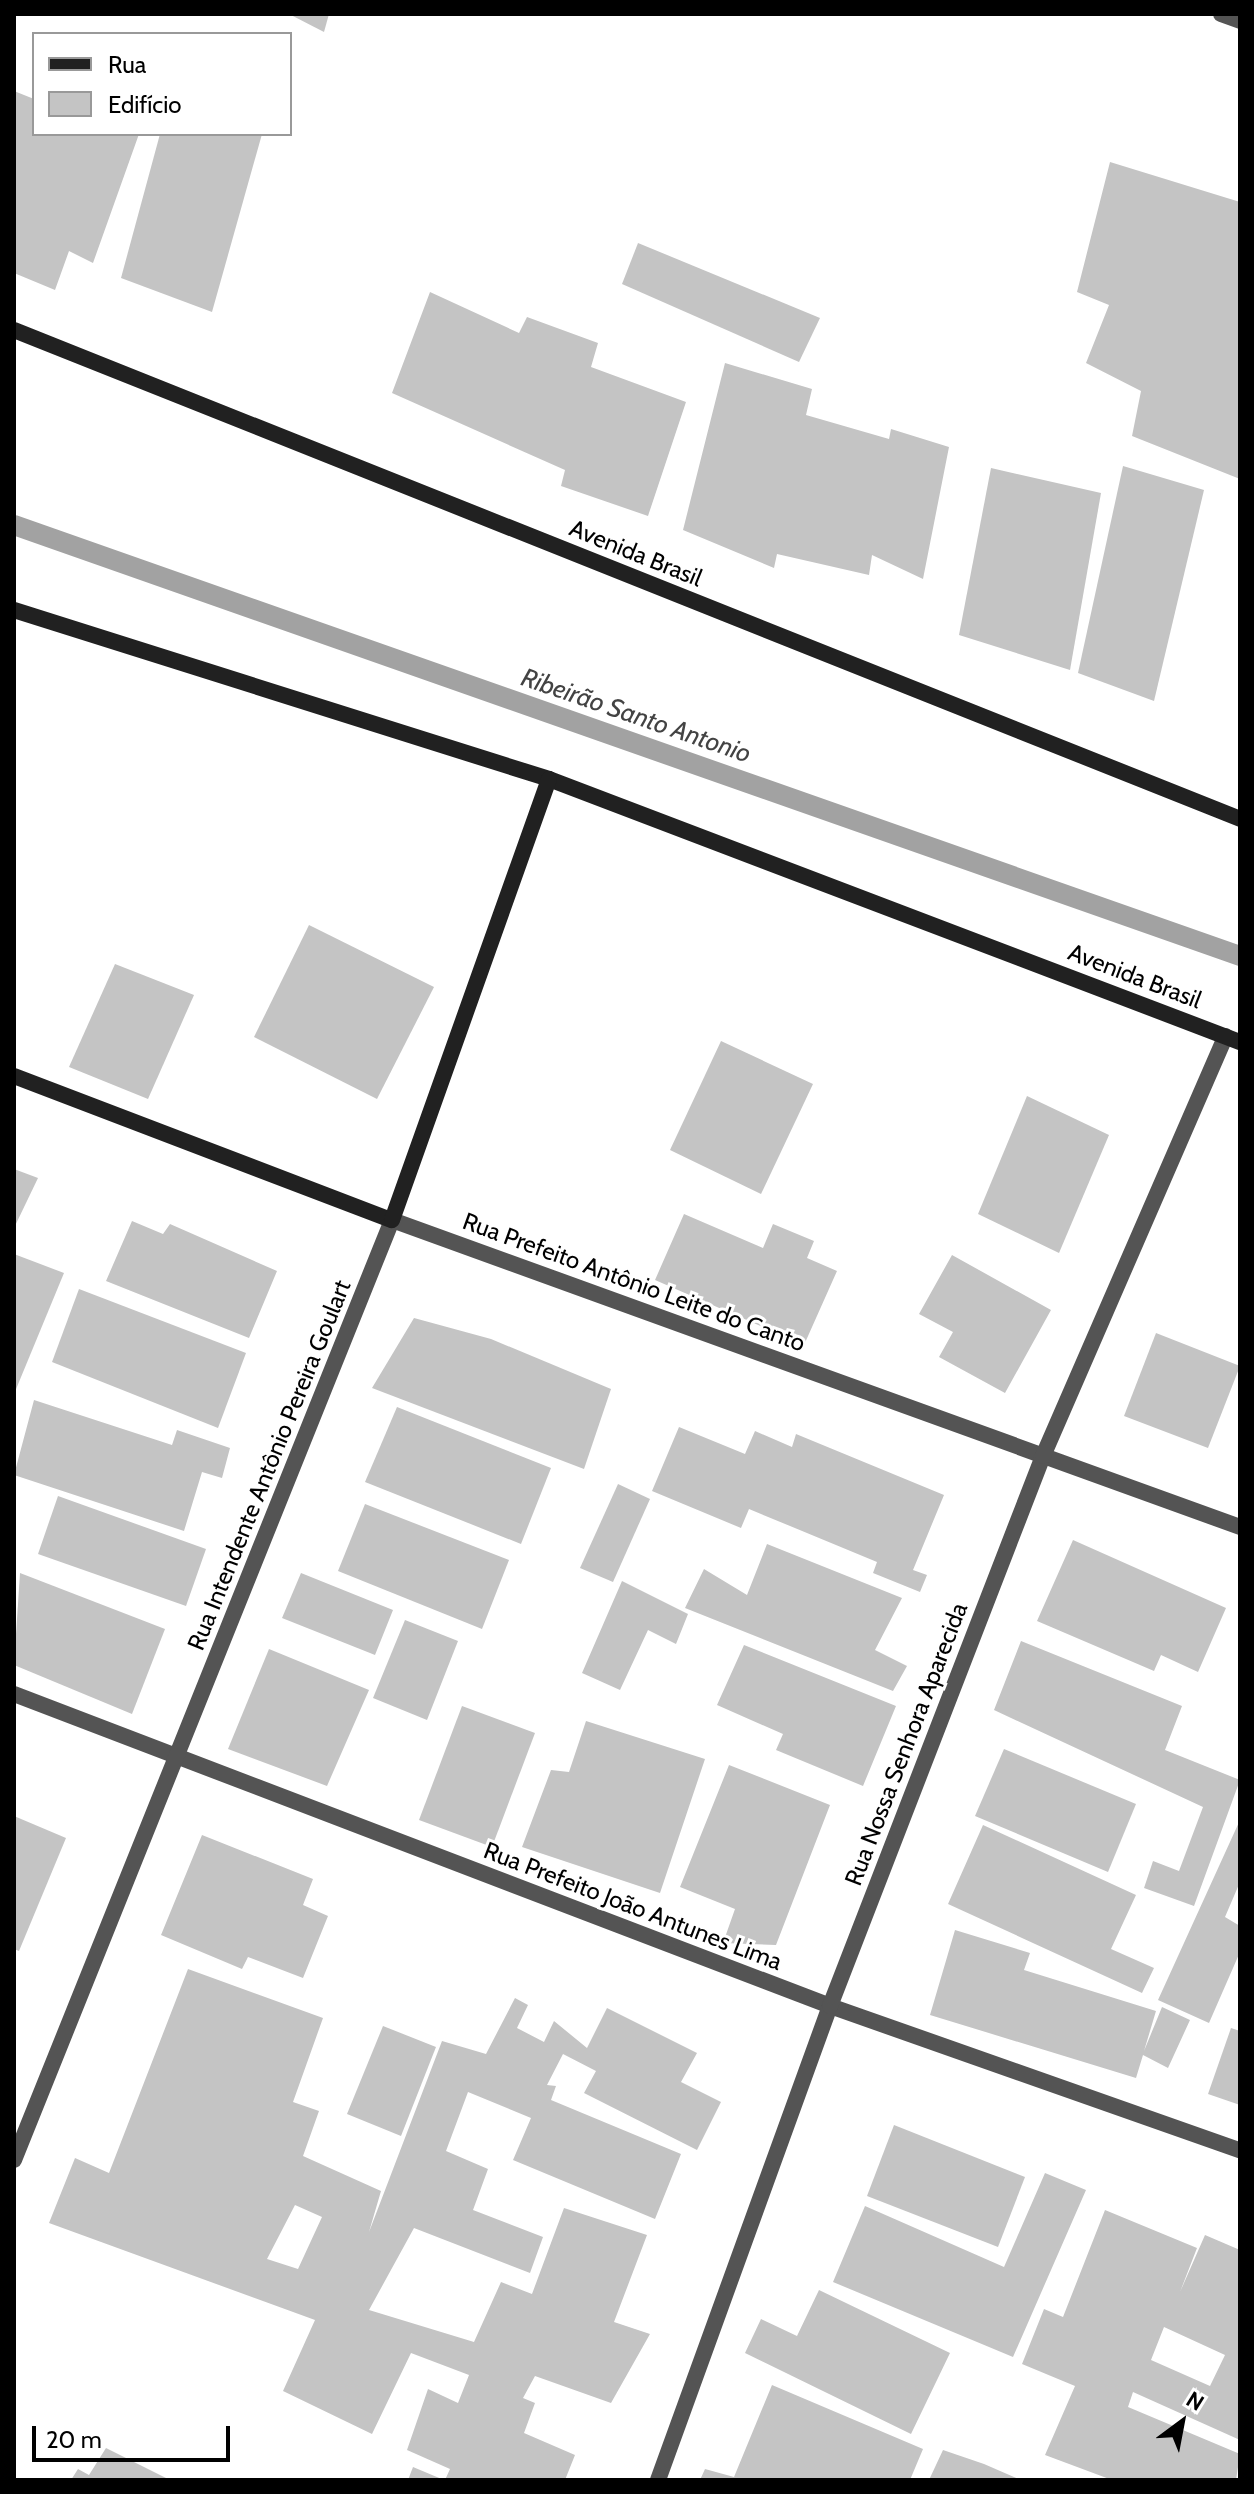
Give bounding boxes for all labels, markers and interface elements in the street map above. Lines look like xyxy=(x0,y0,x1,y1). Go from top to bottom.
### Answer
legend xyxy=(32,32,292,136)
text: Rua xyxy=(108,50,146,79)
text: Edifício xyxy=(108,90,182,119)
street label: Avenida Brasil xyxy=(566,513,706,593)
water label: Ribeirão Santo Antonio xyxy=(517,662,755,770)
street label: Avenida Brasil xyxy=(1064,937,1206,1015)
street label: Rua Prefeito Antônio Leite do Canto xyxy=(459,1207,809,1357)
street label: Rua Intendente Antônio Pereira Goulart xyxy=(181,1276,357,1654)
street label: Rua Nossa Senhora Aparecida xyxy=(839,1599,973,1889)
street label: Rua Prefeito João Antunes Lima xyxy=(480,1836,786,1976)
north arrow xyxy=(1142,2382,1222,2462)
text: N xyxy=(1181,2386,1209,2417)
scale bar xyxy=(36,2410,234,2460)
text: 20 m xyxy=(46,2425,102,2454)

